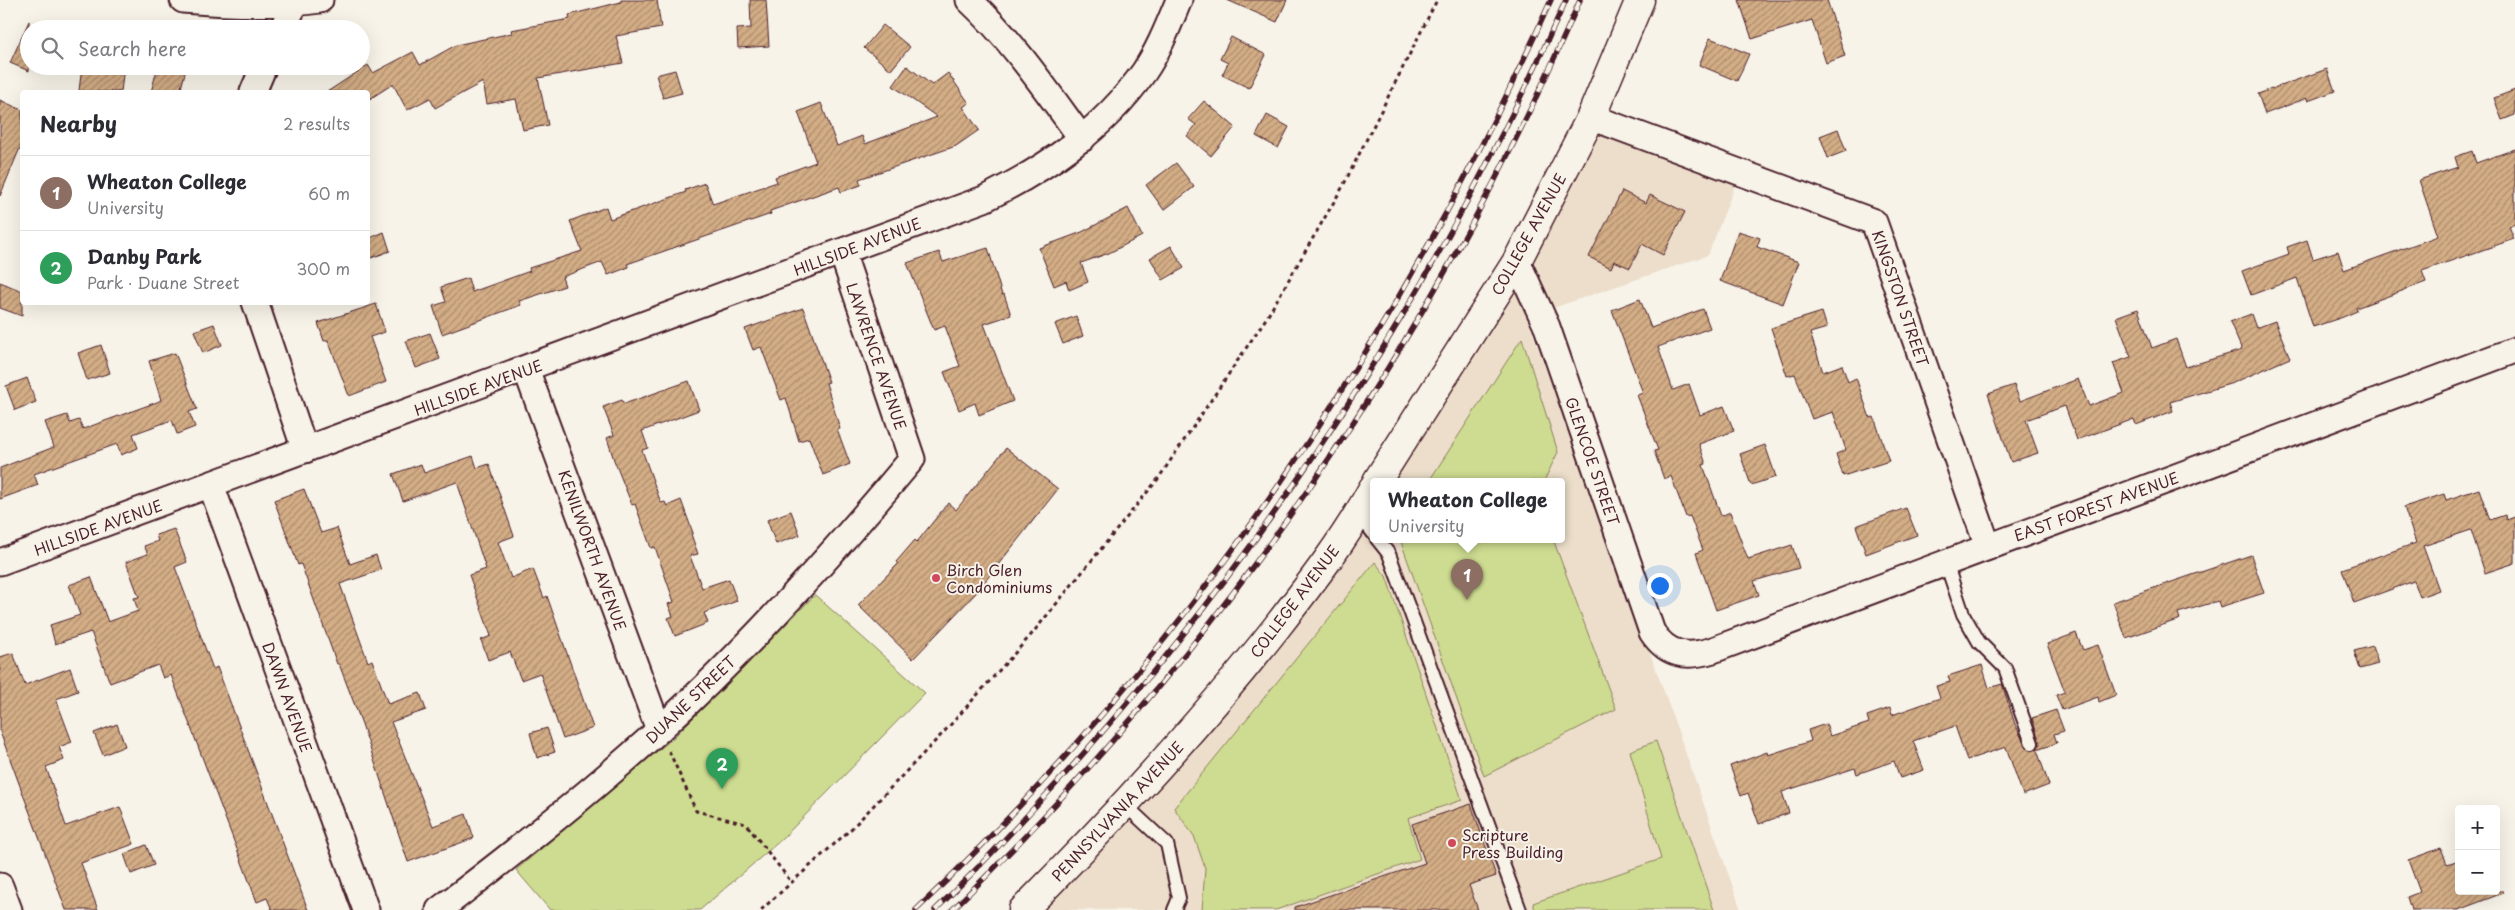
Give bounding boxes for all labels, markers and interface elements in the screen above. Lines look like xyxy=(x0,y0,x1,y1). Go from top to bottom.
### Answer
search box xyxy=(20,20,370,75)
icon: search xyxy=(38,34,66,62)
text: Search here xyxy=(78,34,187,62)
text: Nearby xyxy=(40,107,117,139)
text: 2 results xyxy=(283,111,350,135)
text: Wheaton College xyxy=(87,167,247,195)
street label: COLLEGE AVENUE xyxy=(1485,169,1571,299)
text: 1 xyxy=(52,181,60,205)
text: 60 m xyxy=(308,181,350,205)
text: University xyxy=(87,195,164,219)
street label: HILLSIDE AVENUE xyxy=(790,211,924,281)
street label: KINGSTON STREET xyxy=(1867,227,1935,370)
text: Danby Park xyxy=(87,242,202,270)
text: 2 xyxy=(50,256,62,280)
text: 300 m xyxy=(296,256,350,280)
text: Park · Duane Street xyxy=(87,270,239,294)
street label: LAWRENCE AVENUE xyxy=(841,279,913,433)
street label: HILLSIDE AVENUE xyxy=(411,353,545,421)
street label: GLENCOE STREET xyxy=(1560,394,1626,529)
street label: EAST FOREST AVENUE xyxy=(2010,465,2182,547)
street label: KENILWORTH AVENUE xyxy=(553,466,633,634)
popup xyxy=(1370,478,1565,543)
text: Wheaton College xyxy=(1388,485,1547,513)
street label: HILLSIDE AVENUE xyxy=(31,493,165,561)
text: University xyxy=(1388,513,1464,537)
street label: COLLEGE AVENUE xyxy=(1244,540,1344,662)
place label: Birch Glen Condominiums xyxy=(946,558,1052,598)
pin: 1 xyxy=(1451,559,1483,600)
marker: Birch Glen Condominiums xyxy=(930,572,942,584)
your location xyxy=(1647,573,1673,599)
street label: DAWN AVENUE xyxy=(257,639,319,755)
street label: DUANE STREET xyxy=(640,649,741,748)
street label: PENNSYLVANIA AVENUE xyxy=(1046,736,1188,886)
pin: 2 xyxy=(706,748,738,789)
map controls xyxy=(2455,805,2500,895)
button: + xyxy=(2455,805,2500,850)
place label: Scripture Press Building xyxy=(1462,823,1563,863)
marker: Scripture Press Building xyxy=(1446,837,1458,849)
button: − xyxy=(2455,850,2500,895)

